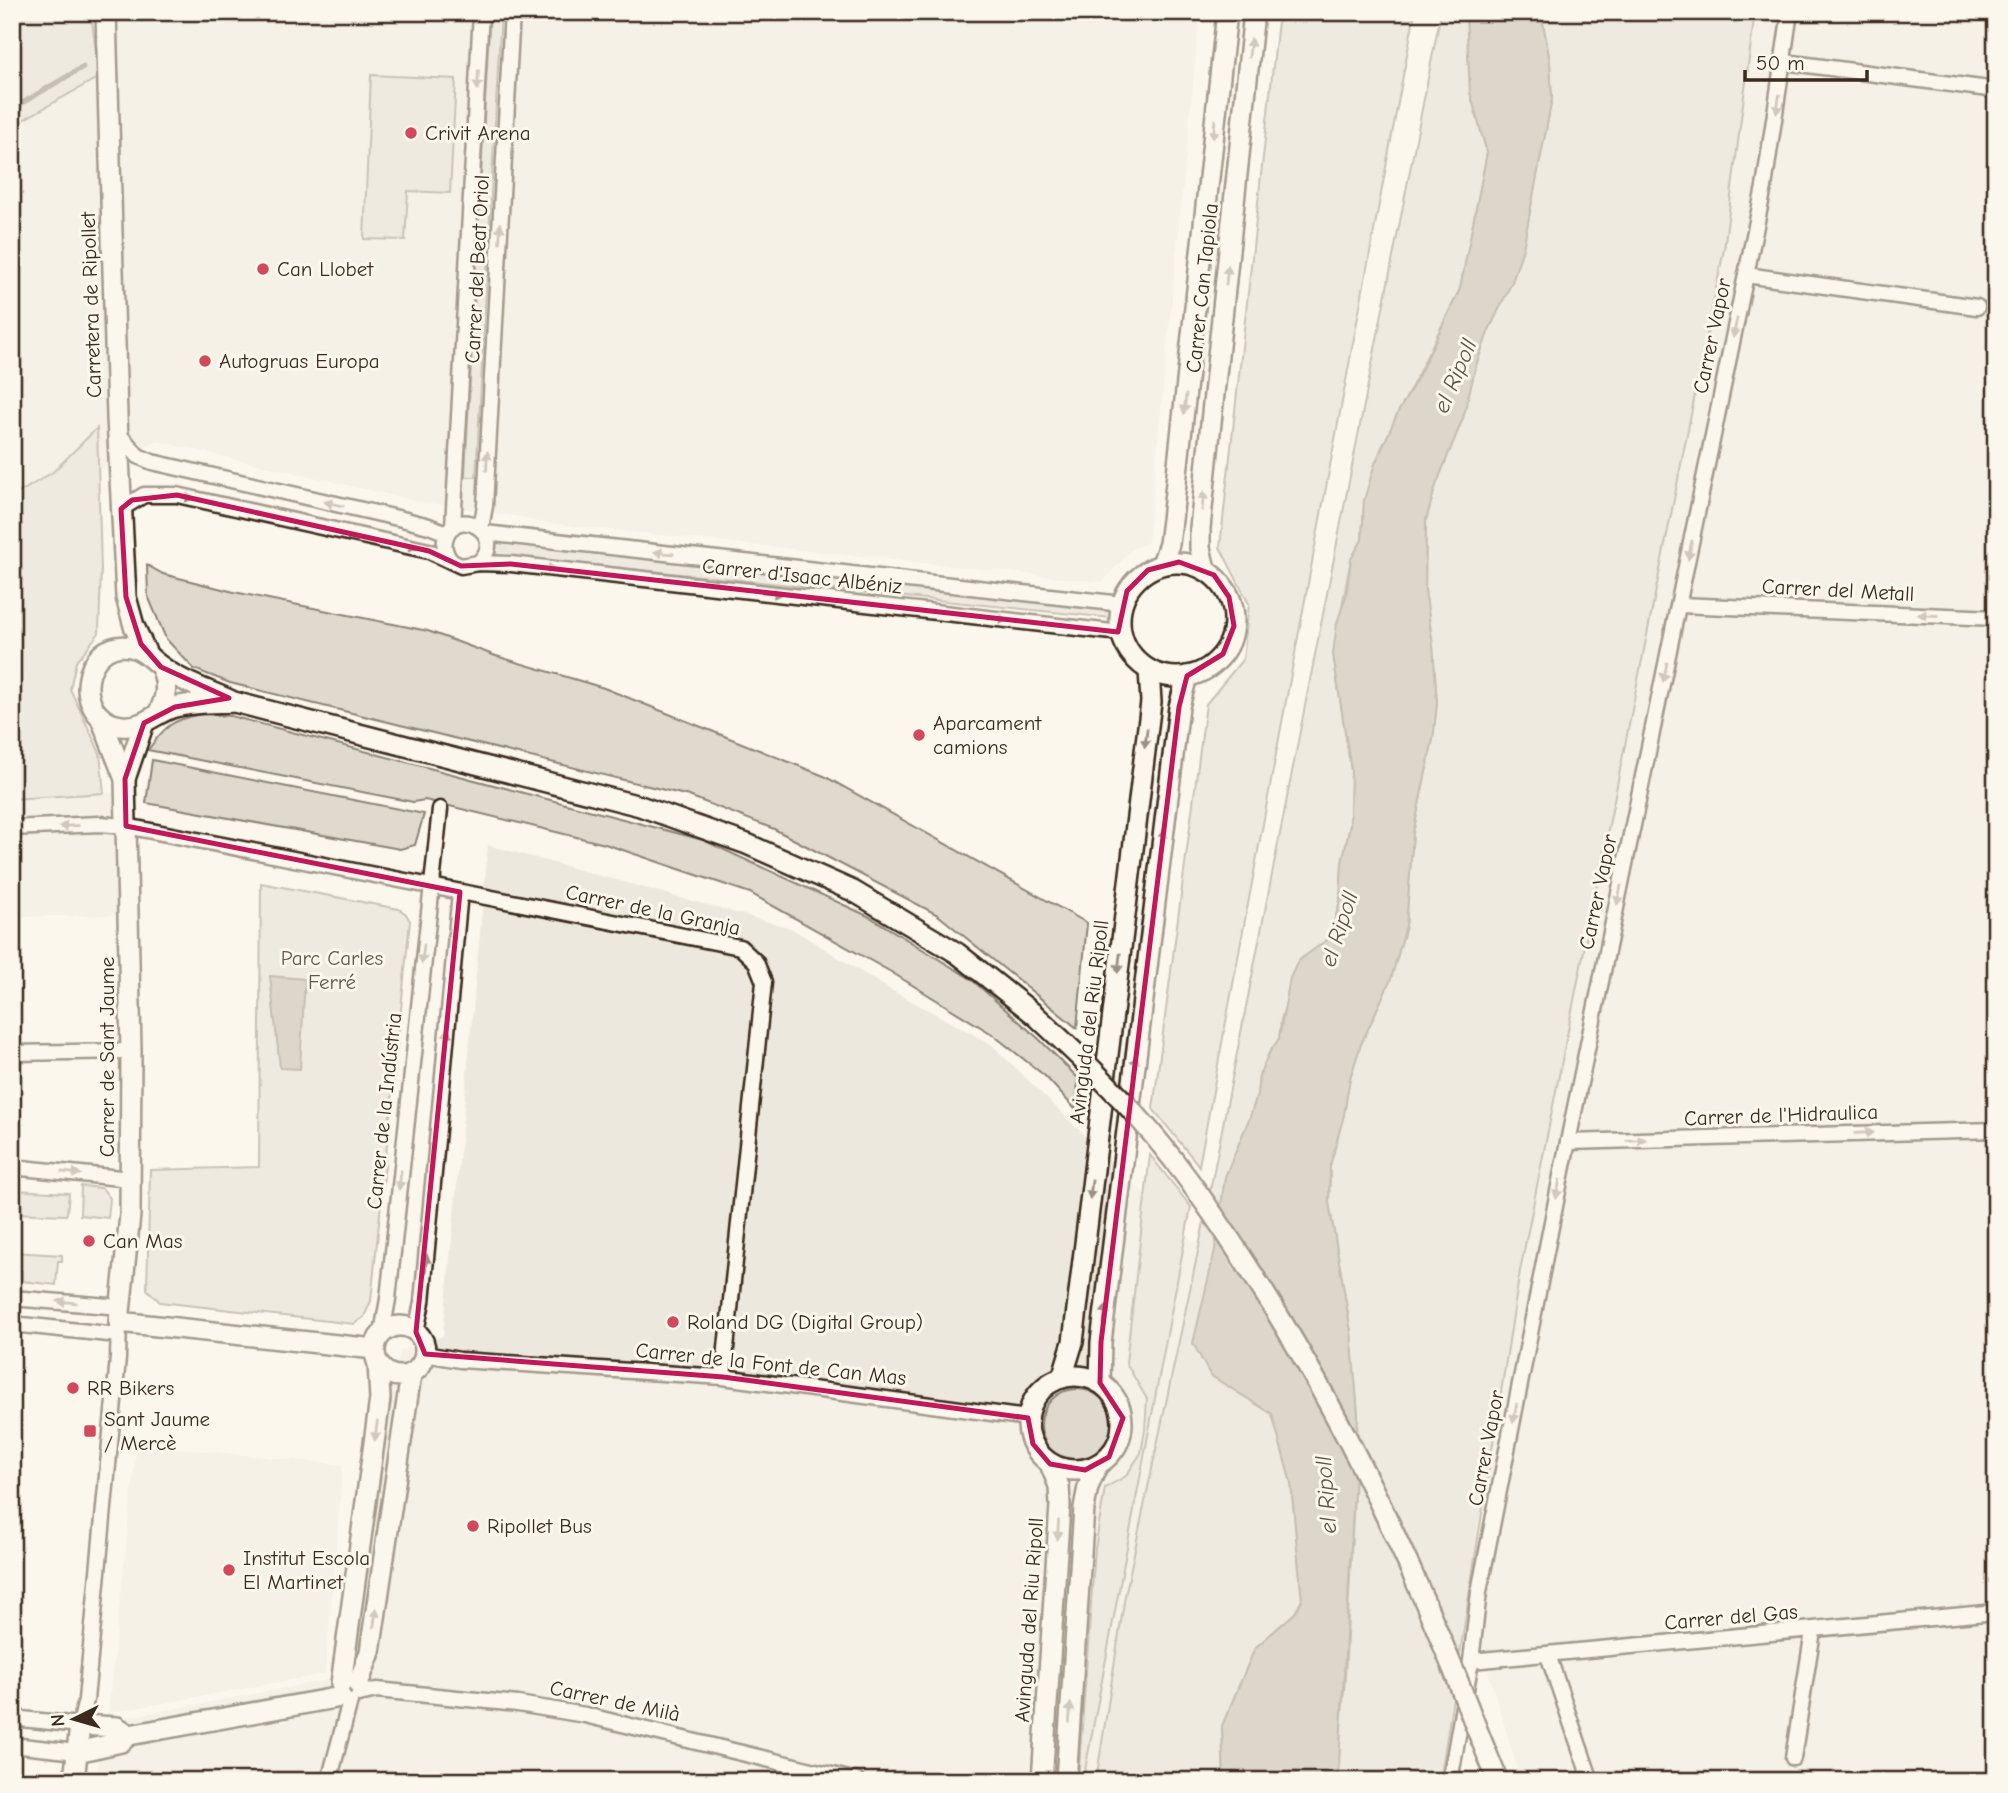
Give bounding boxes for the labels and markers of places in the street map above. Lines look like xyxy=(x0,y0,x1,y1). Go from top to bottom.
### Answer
place label: Crivit Arena xyxy=(425,121,531,145)
marker: Crivit Arena xyxy=(403,125,419,141)
place label: Can Llobet xyxy=(277,257,374,281)
marker: Can Llobet xyxy=(255,261,271,277)
place label: Autogruas Europa xyxy=(219,349,380,373)
marker: Autogruas Europa xyxy=(197,353,213,369)
place label: Aparcament camions xyxy=(933,711,1042,759)
marker: Aparcament camions xyxy=(911,727,927,743)
place label: Can Mas xyxy=(103,1229,183,1253)
marker: Can Mas xyxy=(81,1233,97,1249)
place label: Roland DG (Digital Group) xyxy=(687,1310,923,1334)
marker: Roland DG (Digital Group) xyxy=(665,1314,681,1330)
place label: RR Bikers xyxy=(87,1376,174,1400)
marker: RR Bikers xyxy=(65,1380,81,1396)
place label: Sant Jaume / Mercè xyxy=(104,1407,210,1455)
marker: Sant Jaume / Mercè xyxy=(82,1423,98,1439)
place label: Ripollet Bus xyxy=(487,1514,592,1538)
marker: Ripollet Bus xyxy=(465,1518,481,1534)
place label: Institut Escola El Martinet xyxy=(243,1546,370,1594)
marker: Institut Escola El Martinet xyxy=(221,1562,237,1578)

